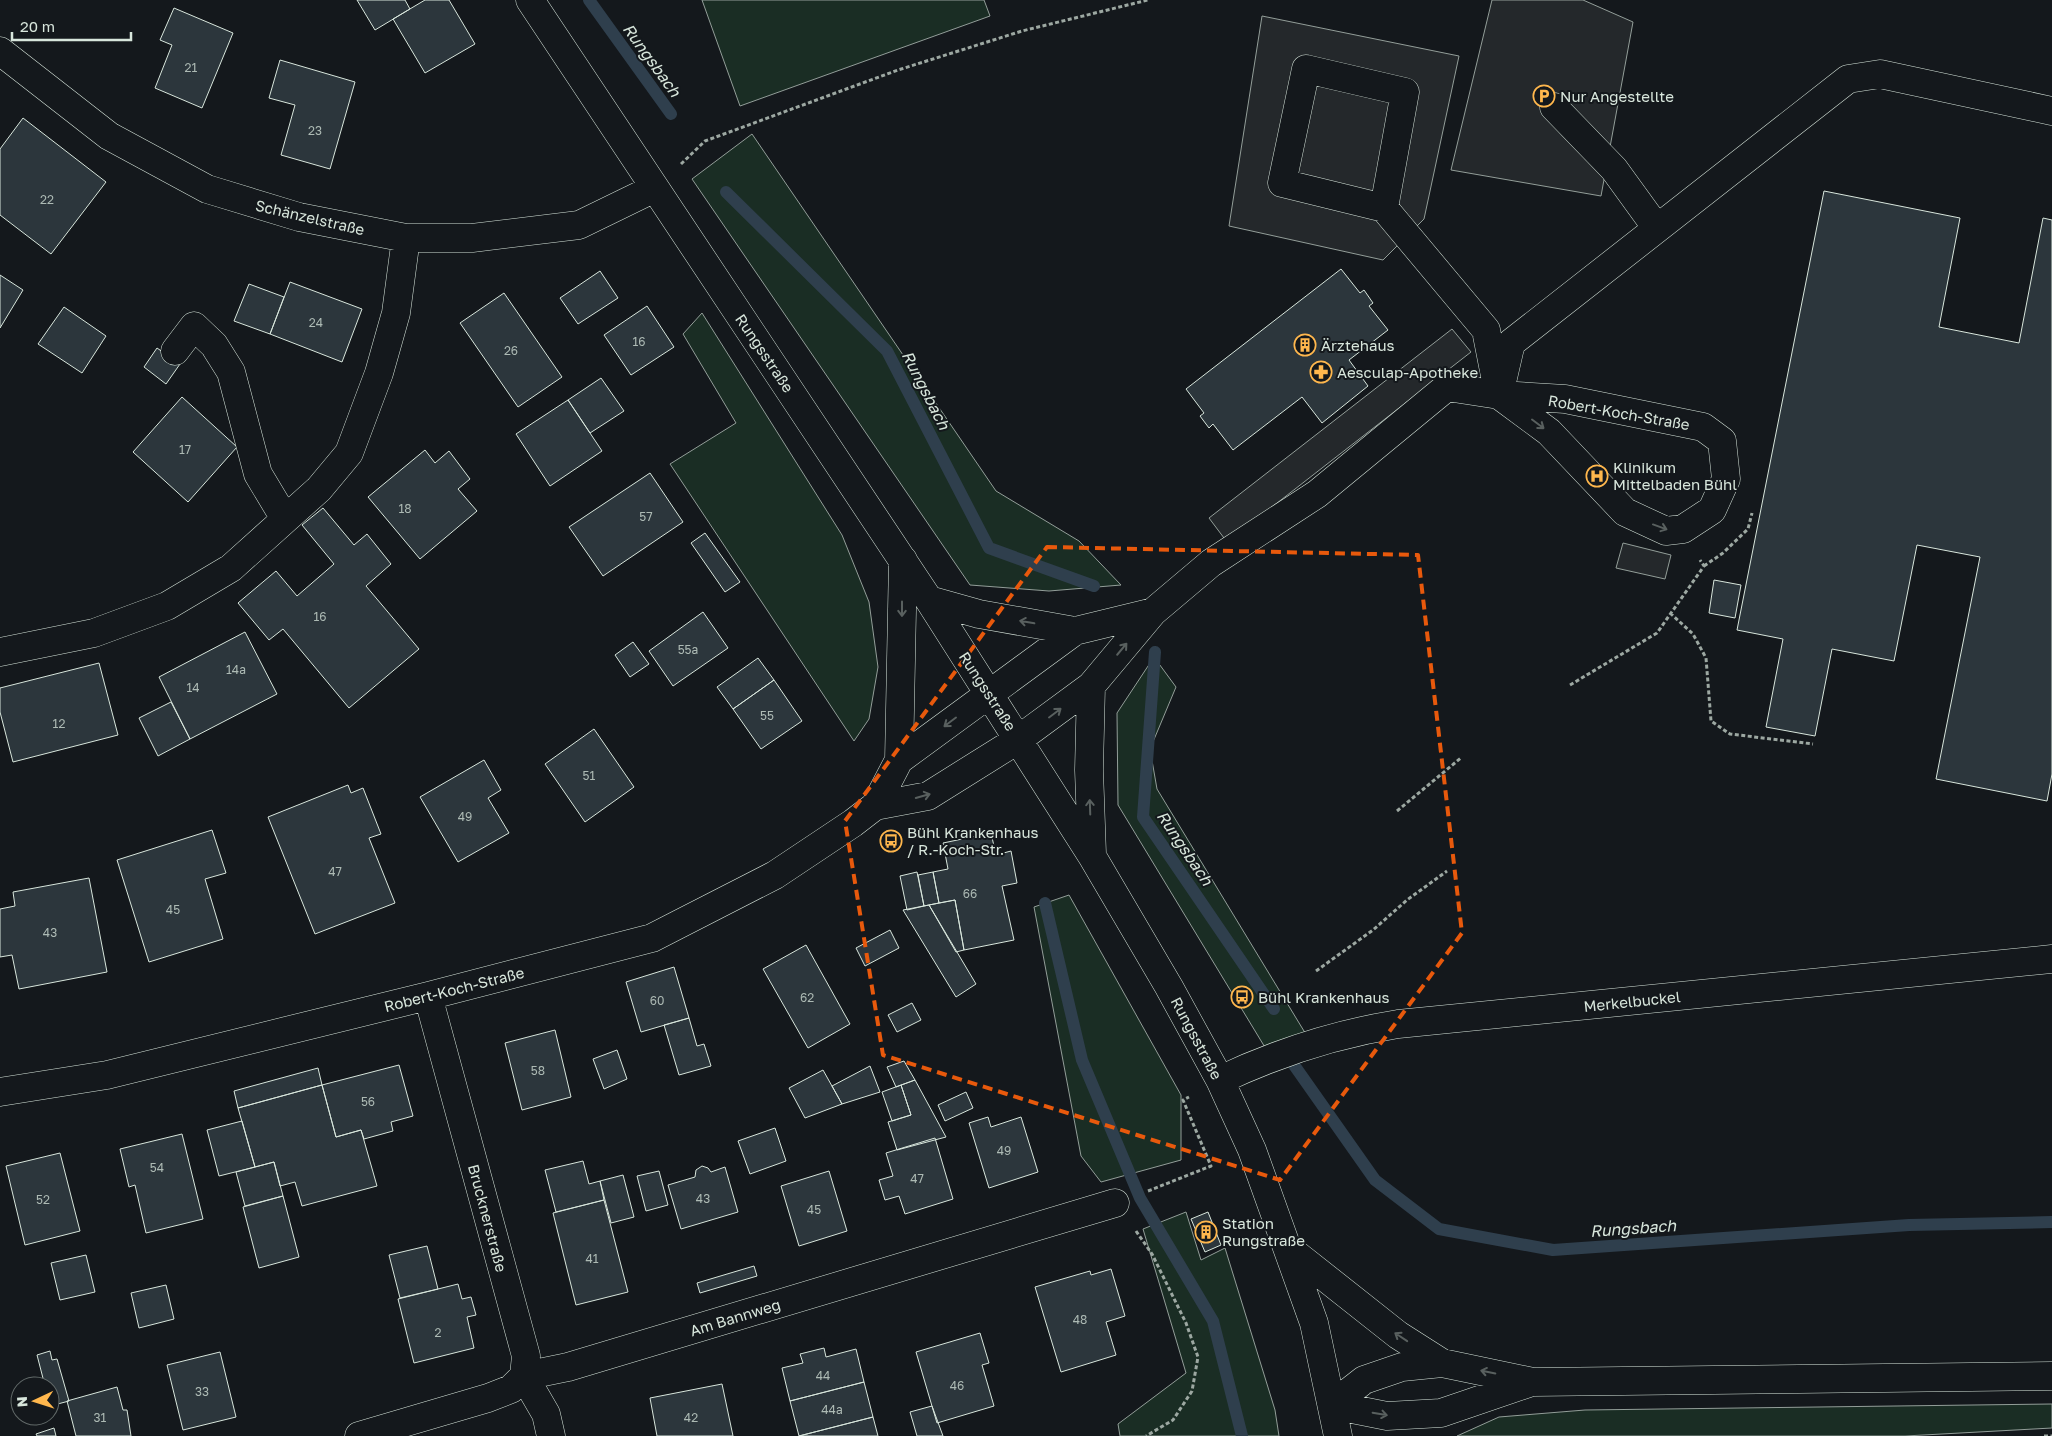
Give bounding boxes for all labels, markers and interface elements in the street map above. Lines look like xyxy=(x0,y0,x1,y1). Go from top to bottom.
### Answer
scale bar xyxy=(12,10,131,42)
text: 20 m xyxy=(20,17,55,35)
water label: Rungsbach xyxy=(619,19,686,102)
house number: 21 xyxy=(185,60,198,75)
parking icon: Nur Angestellte xyxy=(1532,84,1556,108)
place label: Nur Angestellte xyxy=(1560,87,1674,105)
house number: 23 xyxy=(308,123,322,138)
house number: 22 xyxy=(40,192,54,207)
street label: Schänzelstraße xyxy=(254,196,367,238)
street label: Rungsstraße xyxy=(732,310,798,396)
house number: 24 xyxy=(309,315,323,330)
building icon: Ärztehaus xyxy=(1293,333,1317,357)
house number: 16 xyxy=(632,334,646,349)
place label: Ärztehaus xyxy=(1321,336,1394,354)
house number: 26 xyxy=(504,343,518,358)
water label: Rungsbach xyxy=(898,347,955,434)
pharmacy icon: Aesculap-Apotheke xyxy=(1309,360,1333,384)
place label: Aesculap-Apotheke xyxy=(1337,363,1478,381)
street label: Robert-Koch-Straße xyxy=(1547,391,1692,433)
one-way arrow xyxy=(1531,419,1545,429)
house number: 17 xyxy=(179,442,191,457)
place label: Klinikum Mittelbaden Bühl xyxy=(1613,458,1737,493)
hospital icon: Klinikum Mittelbaden Bühl xyxy=(1585,464,1609,488)
house number: 18 xyxy=(398,501,412,516)
house number: 57 xyxy=(639,509,653,524)
one-way arrow xyxy=(1652,523,1667,532)
one-way arrow xyxy=(897,600,907,616)
house number: 16 xyxy=(313,609,327,624)
one-way arrow xyxy=(1019,617,1035,627)
house number: 55a xyxy=(678,642,698,657)
one-way arrow xyxy=(1117,643,1128,656)
street label: Rungsstraße xyxy=(956,648,1020,734)
house number: 14a xyxy=(226,662,246,677)
house number: 14 xyxy=(186,680,200,695)
one-way arrow xyxy=(1048,707,1061,718)
house number: 55 xyxy=(760,708,774,723)
house number: 12 xyxy=(53,716,65,731)
one-way arrow xyxy=(943,717,957,727)
house number: 51 xyxy=(583,768,596,783)
one-way arrow xyxy=(915,791,931,800)
one-way arrow xyxy=(1086,799,1095,815)
water label: Rungsbach xyxy=(1153,807,1218,890)
house number: 49 xyxy=(458,809,472,824)
place label: Bühl Krankenhaus / R.-Koch-Str. xyxy=(907,823,1039,858)
bus stop icon: Bühl Krankenhaus / R.-Koch-Str. xyxy=(879,829,903,853)
house number: 47 xyxy=(328,864,342,879)
house number: 66 xyxy=(963,886,977,901)
house number: 45 xyxy=(166,902,180,917)
house number: 43 xyxy=(43,925,57,940)
street label: Robert-Koch-Straße xyxy=(382,963,526,1015)
bus stop icon: Bühl Krankenhaus xyxy=(1230,985,1254,1009)
street label: Merkelbuckel xyxy=(1583,987,1682,1015)
place label: Bühl Krankenhaus xyxy=(1258,988,1390,1006)
house number: 62 xyxy=(800,990,814,1005)
house number: 60 xyxy=(650,993,664,1008)
street label: Rungsstraße xyxy=(1168,994,1226,1083)
house number: 58 xyxy=(531,1063,545,1078)
house number: 56 xyxy=(361,1094,375,1109)
house number: 49 xyxy=(997,1143,1011,1158)
house number: 54 xyxy=(150,1160,164,1175)
street label: Brucknerstraße xyxy=(465,1162,511,1274)
house number: 47 xyxy=(910,1171,924,1186)
house number: 43 xyxy=(696,1191,710,1206)
house number: 52 xyxy=(36,1192,50,1207)
house number: 45 xyxy=(807,1202,821,1217)
place label: Station Rungstraße xyxy=(1222,1214,1305,1249)
water label: Rungsbach xyxy=(1589,1215,1678,1241)
building icon: Station Rungstraße xyxy=(1194,1220,1218,1244)
house number: 41 xyxy=(585,1251,599,1266)
street label: Am Bannweg xyxy=(688,1295,782,1339)
house number: 48 xyxy=(1073,1312,1087,1327)
house number: 2 xyxy=(435,1325,442,1340)
one-way arrow xyxy=(1395,1332,1409,1342)
one-way arrow xyxy=(1480,1367,1496,1377)
house number: 44 xyxy=(816,1368,830,1383)
north arrow xyxy=(10,1376,60,1426)
house number: 46 xyxy=(950,1378,964,1393)
house number: 33 xyxy=(195,1384,209,1399)
text: N xyxy=(13,1396,30,1408)
house number: 44a xyxy=(821,1402,843,1417)
house number: 31 xyxy=(94,1410,107,1425)
house number: 42 xyxy=(684,1410,698,1425)
one-way arrow xyxy=(1371,1410,1387,1420)

